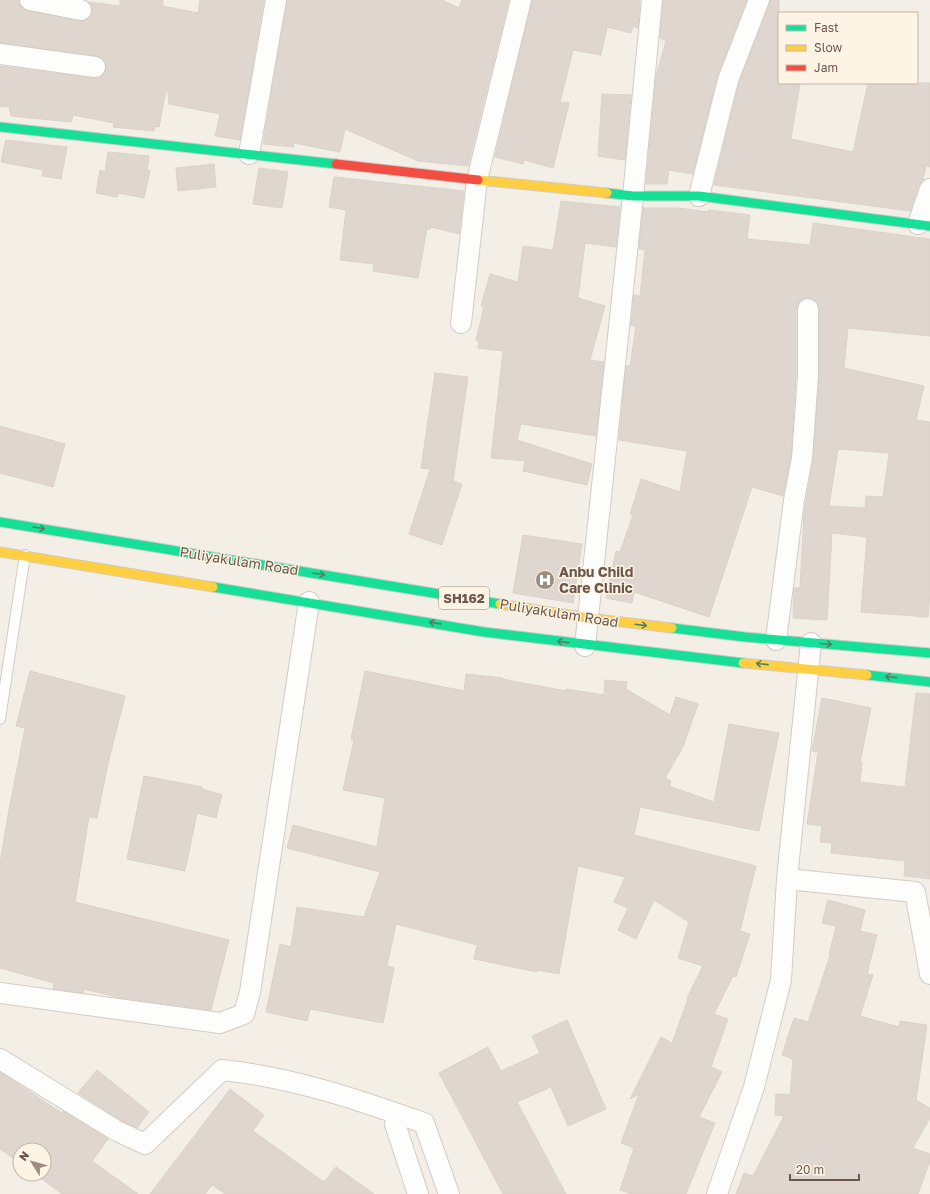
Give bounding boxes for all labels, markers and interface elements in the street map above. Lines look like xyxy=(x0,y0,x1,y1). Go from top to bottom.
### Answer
legend xyxy=(778,12,918,84)
text: Fast xyxy=(814,20,839,35)
text: Slow xyxy=(814,40,842,55)
text: Jam xyxy=(814,60,838,75)
one-way arrow xyxy=(32,524,45,532)
street label: Puliyakulam Road xyxy=(178,543,300,578)
place label: Anbu Child Care Clinic xyxy=(559,563,633,596)
hospital icon: Anbu Child Care Clinic xyxy=(534,569,556,591)
one-way arrow xyxy=(312,570,325,578)
road number: SH162 xyxy=(439,587,489,609)
street label: Puliyakulam Road xyxy=(498,595,620,630)
one-way arrow xyxy=(428,619,441,627)
one-way arrow xyxy=(634,621,647,628)
one-way arrow xyxy=(557,639,570,646)
one-way arrow xyxy=(819,640,832,648)
one-way arrow xyxy=(756,660,769,668)
one-way arrow xyxy=(885,674,898,681)
north arrow xyxy=(12,1142,52,1182)
text: N xyxy=(16,1148,31,1163)
scale bar xyxy=(790,1156,859,1182)
text: 20 m xyxy=(796,1162,824,1177)

